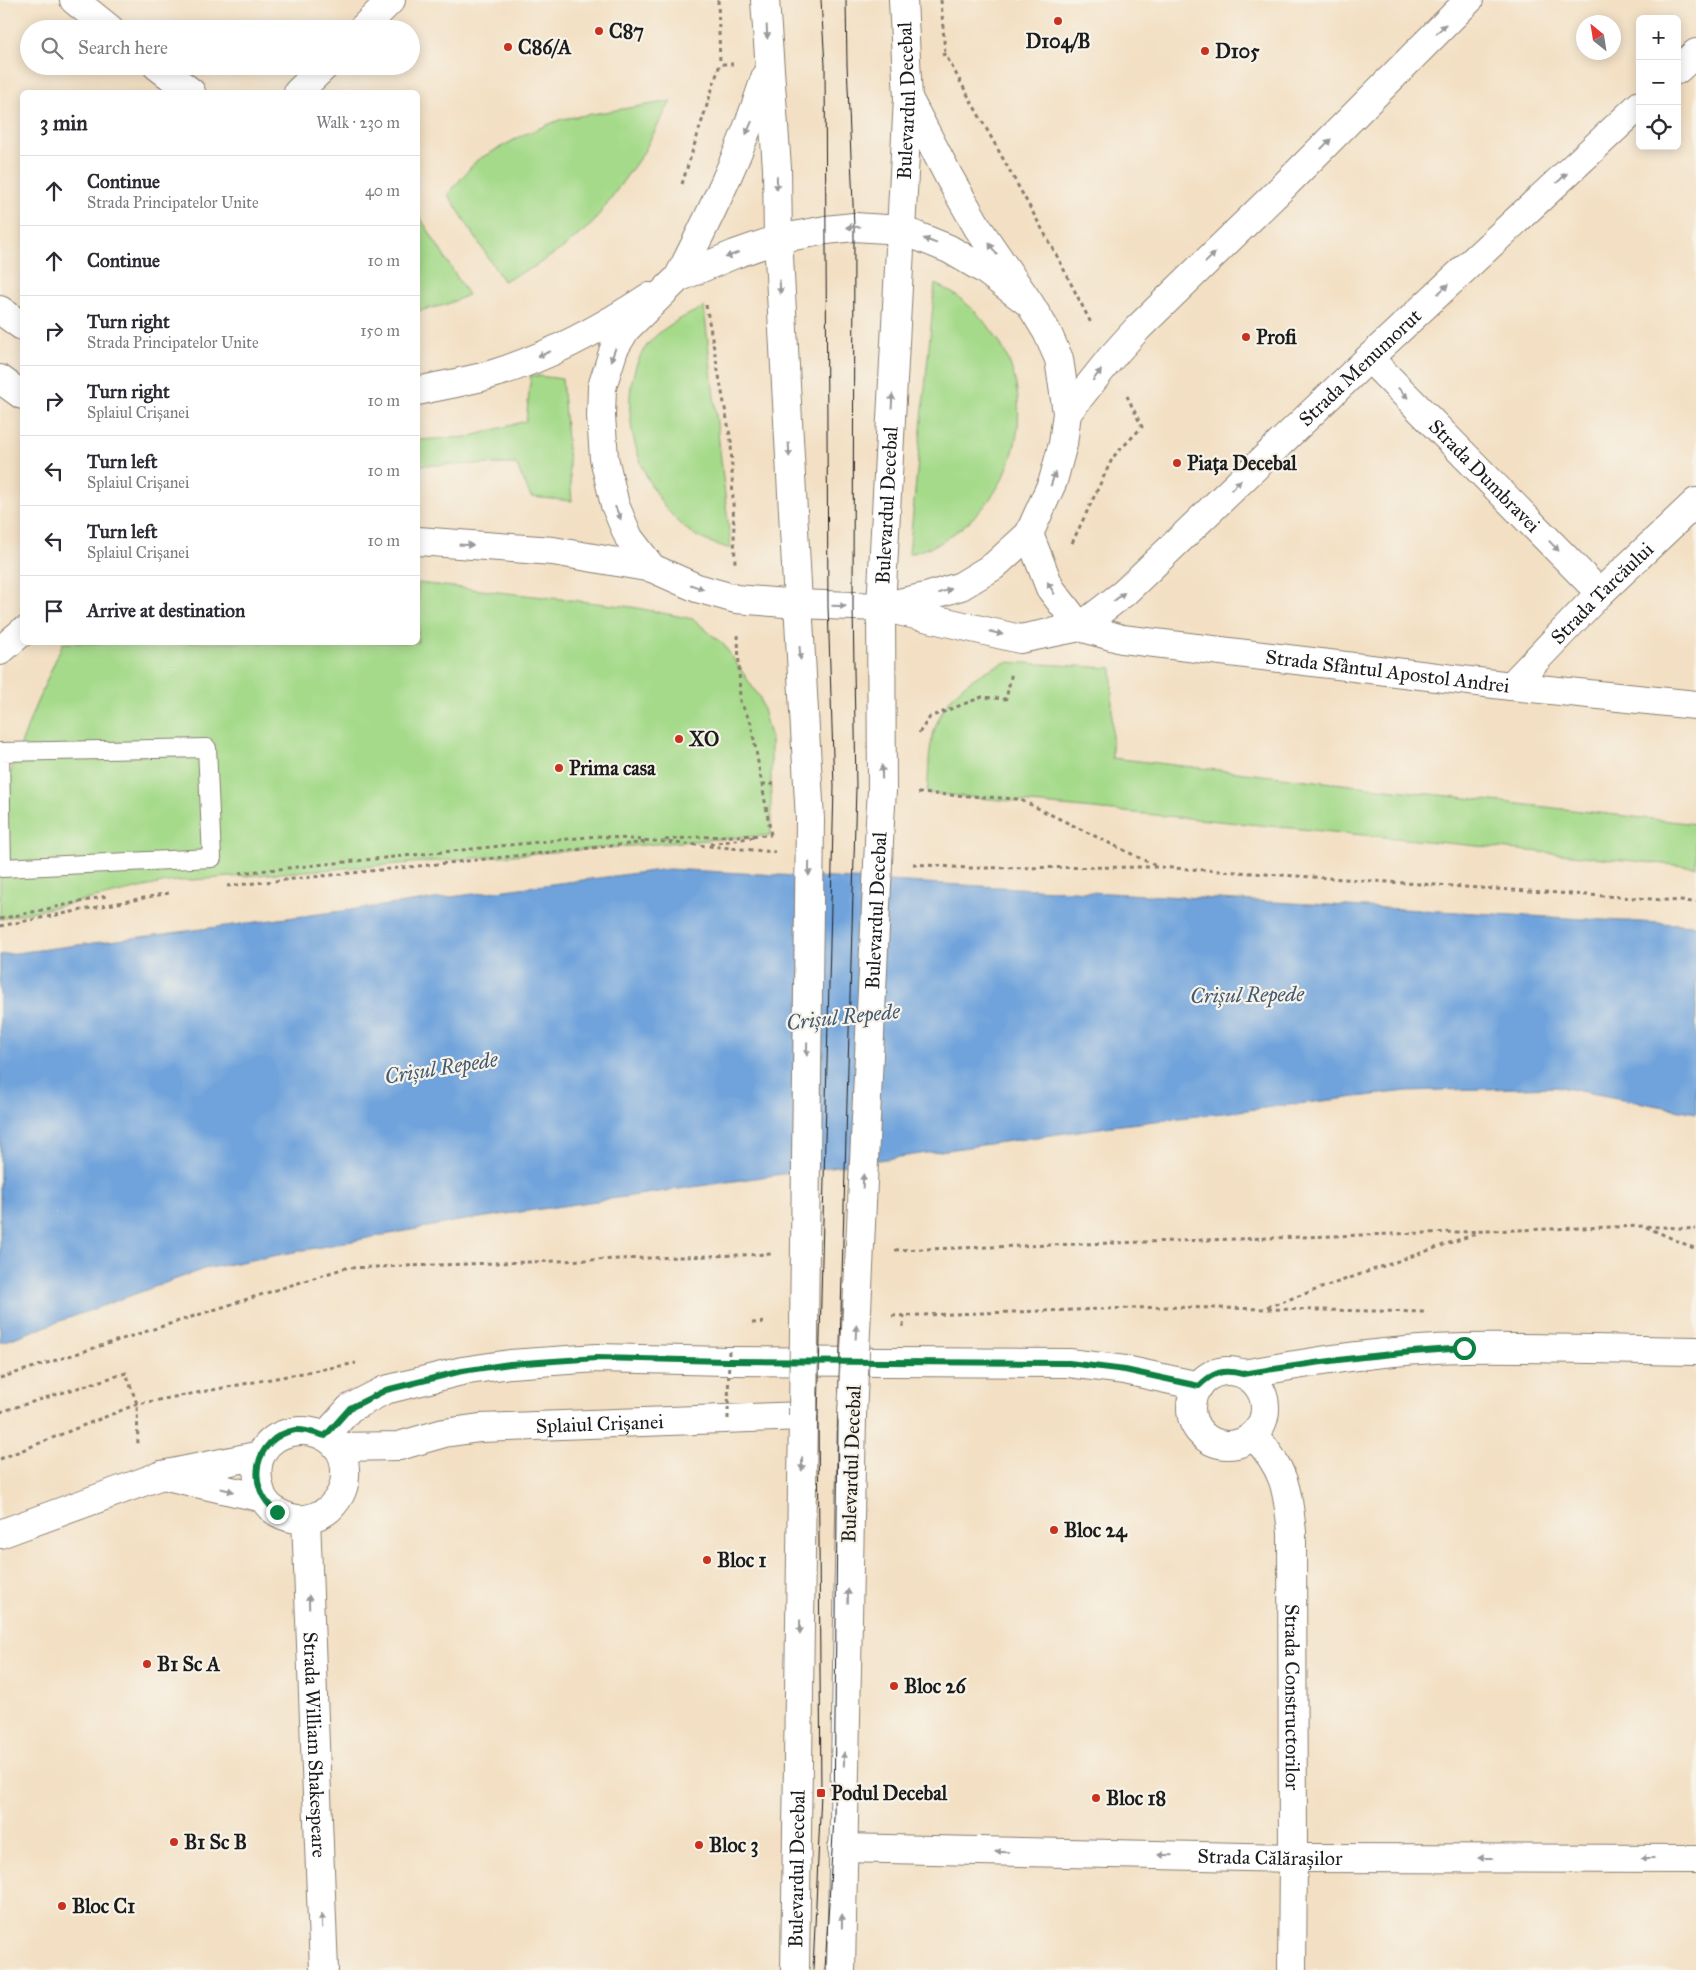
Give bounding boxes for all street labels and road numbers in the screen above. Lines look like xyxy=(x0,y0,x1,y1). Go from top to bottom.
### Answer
street label: Bulevardul Decebal xyxy=(892,21,920,180)
street label: Strada Menumorut xyxy=(1294,304,1426,431)
street label: Strada Dumbravei xyxy=(1424,414,1546,538)
street label: Bulevardul Decebal xyxy=(870,425,903,585)
street label: Strada Tarcăului xyxy=(1546,537,1658,649)
street label: Strada Sfântul Apostol Andrei xyxy=(1264,644,1512,698)
street label: Bulevardul Decebal xyxy=(860,831,892,990)
street label: Bulevardul Decebal xyxy=(836,1384,866,1543)
street label: Splaiul Crișanei xyxy=(535,1409,665,1438)
street label: Strada Constructorilor xyxy=(1280,1604,1305,1791)
street label: Strada William Shakespeare xyxy=(299,1631,332,1858)
street label: Bulevardul Decebal xyxy=(783,1789,810,1948)
street label: Strada Călărașilor xyxy=(1197,1844,1343,1870)

